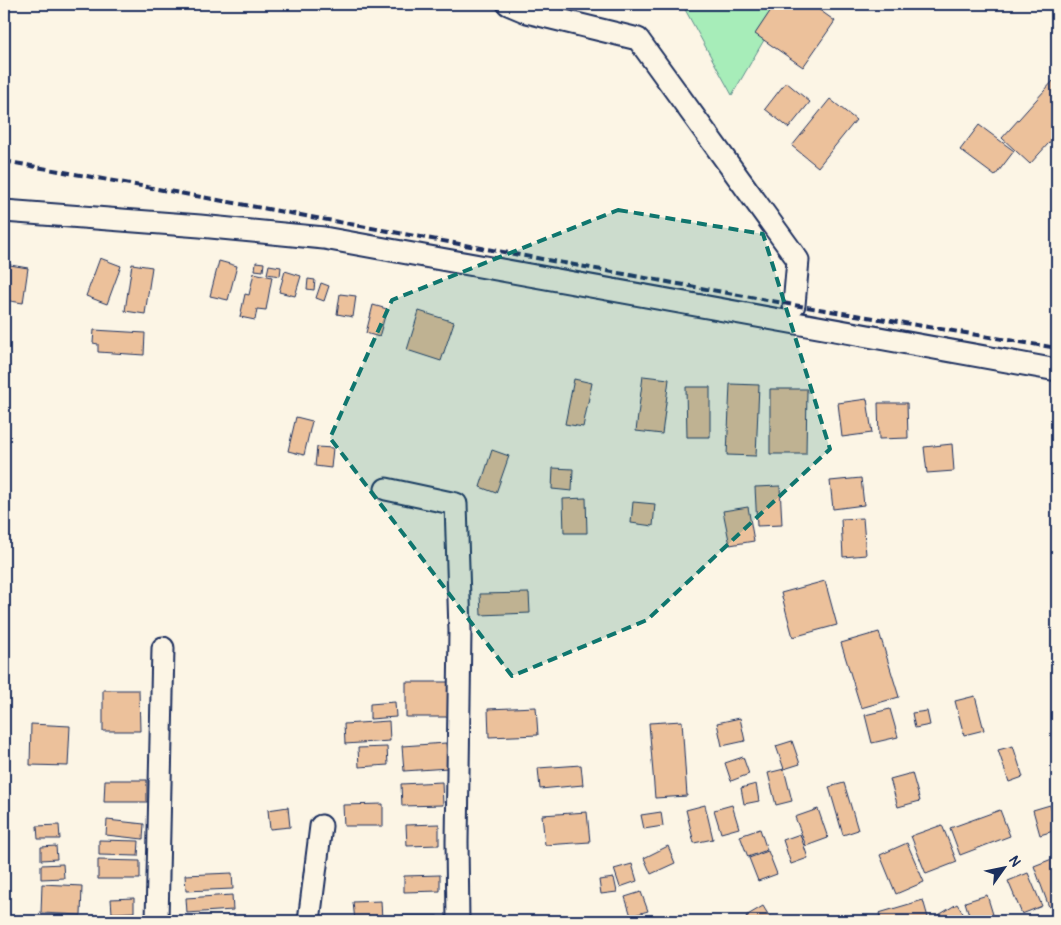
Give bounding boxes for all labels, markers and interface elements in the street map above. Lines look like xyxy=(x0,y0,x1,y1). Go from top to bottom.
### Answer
north arrow xyxy=(978,842,1028,892)
text: N xyxy=(1005,853,1024,870)

